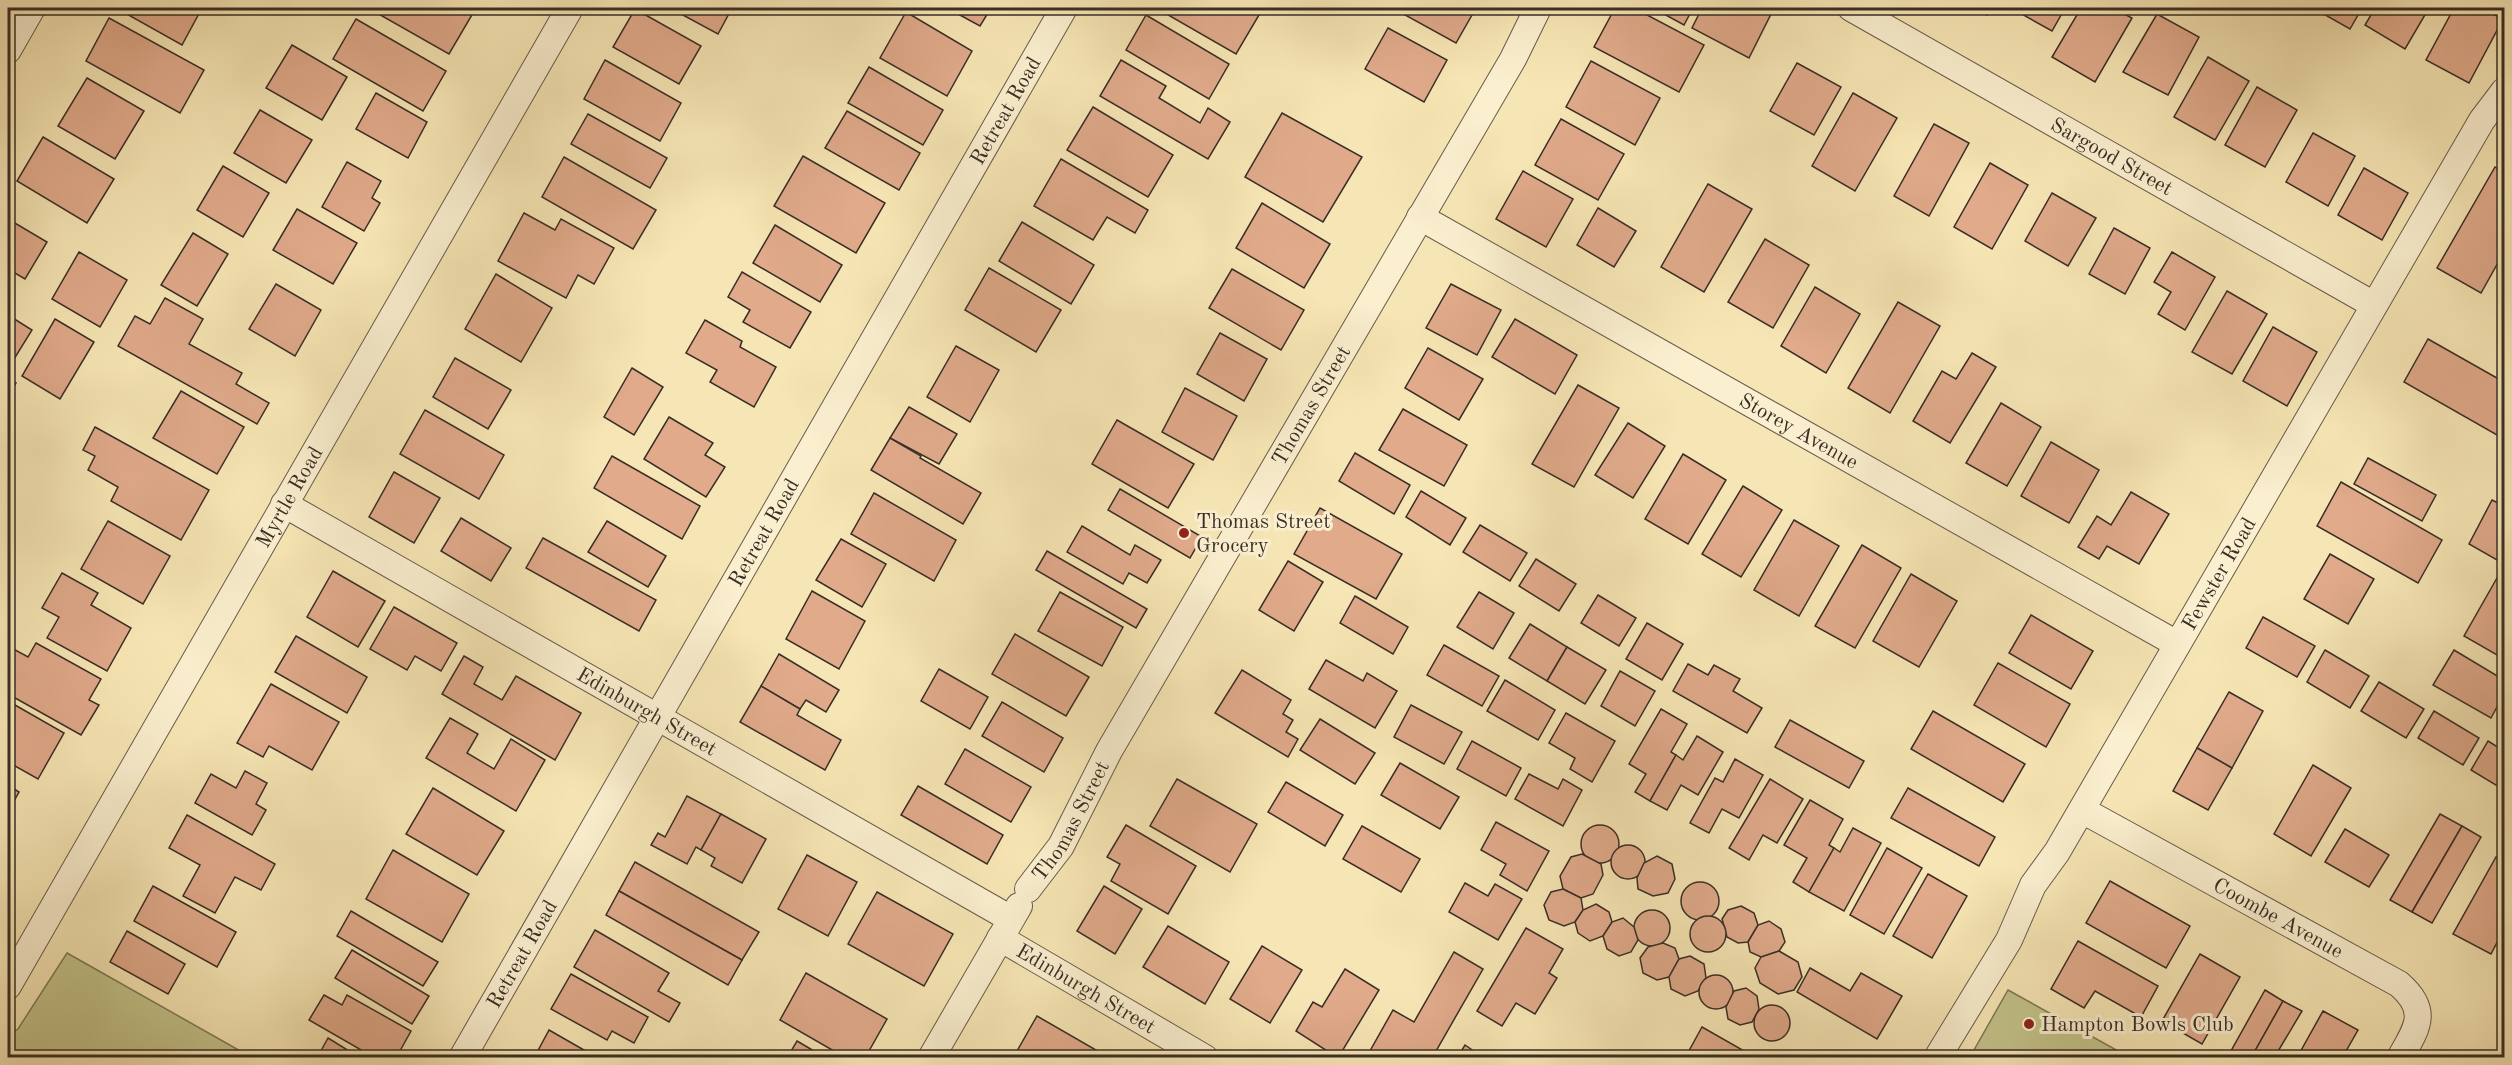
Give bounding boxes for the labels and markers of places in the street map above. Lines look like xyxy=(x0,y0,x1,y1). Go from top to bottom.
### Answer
place label: Thomas Street Grocery xyxy=(1196,512,1331,557)
marker: Thomas Street Grocery xyxy=(1177,526,1191,540)
place label: Hampton Bowls Club xyxy=(2041,1015,2234,1036)
marker: Hampton Bowls Club xyxy=(2022,1017,2036,1031)

